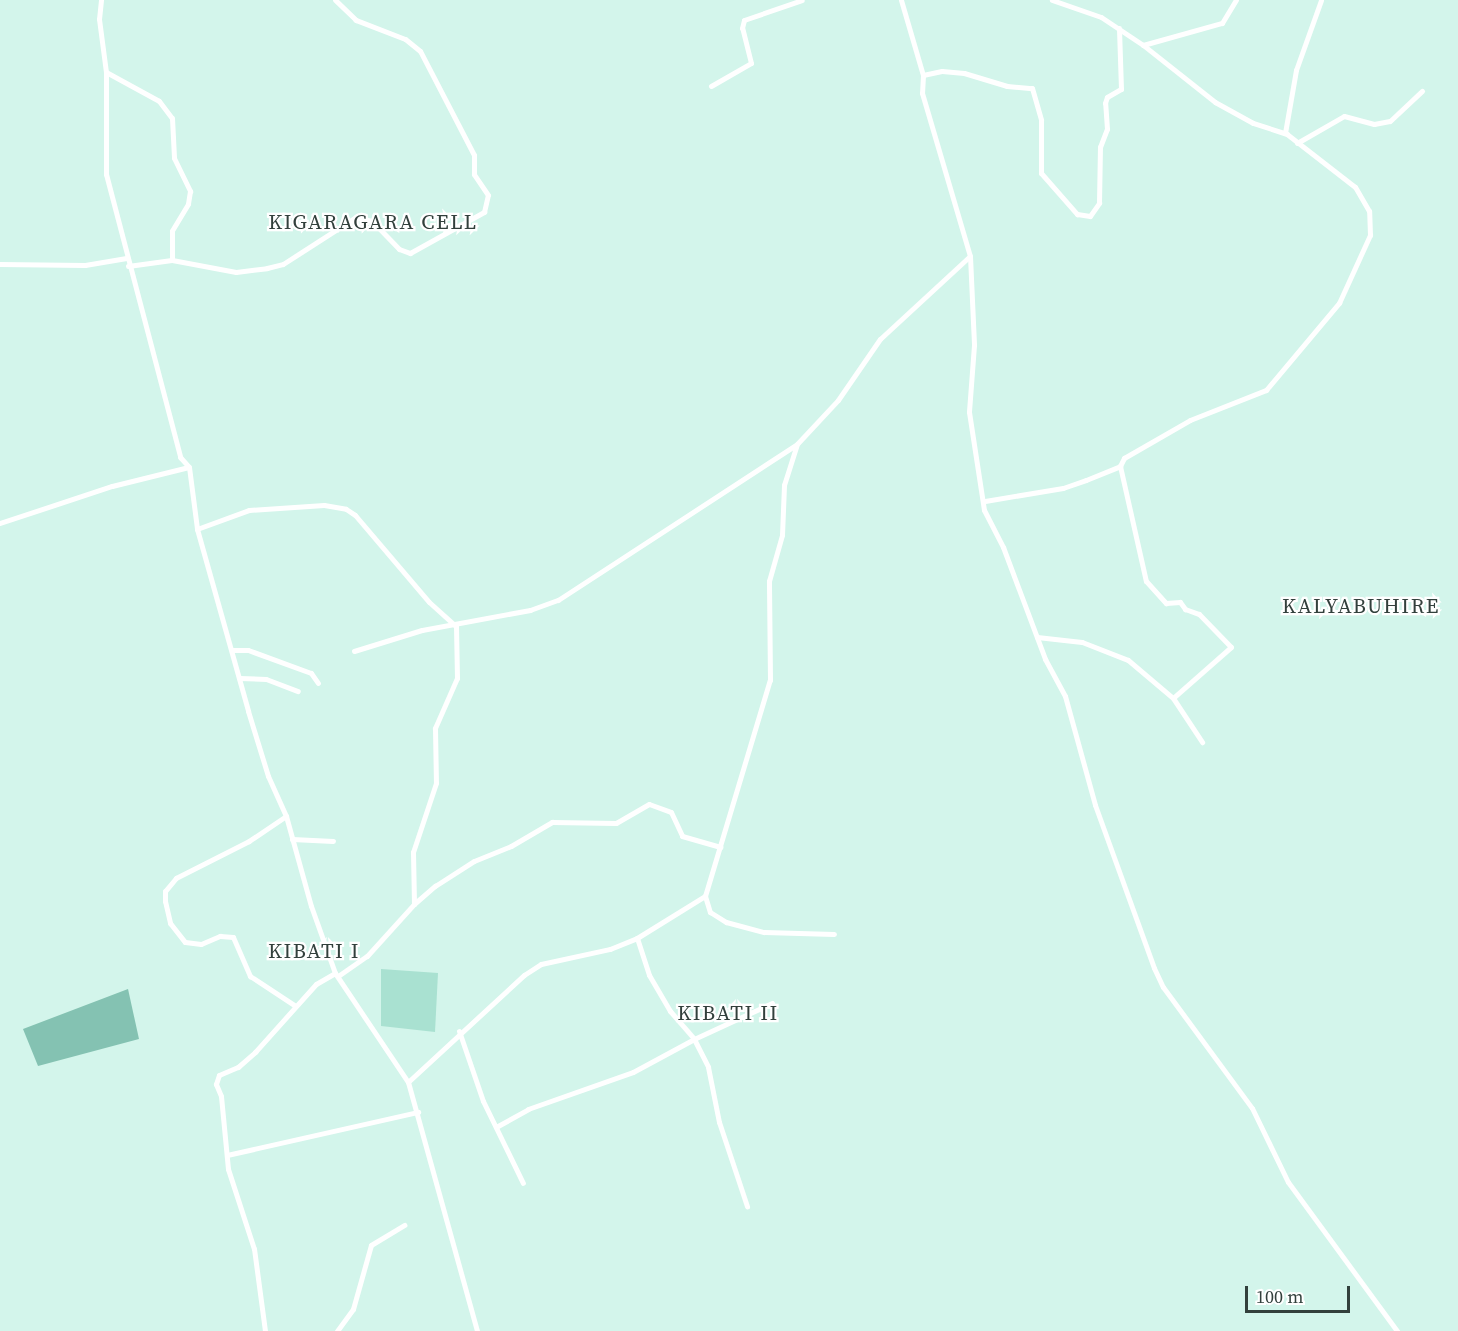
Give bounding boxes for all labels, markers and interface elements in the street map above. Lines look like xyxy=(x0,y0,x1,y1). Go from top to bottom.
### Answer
district label: KIGARAGARA CELL xyxy=(268,209,478,235)
district label: KALYABUHIRE xyxy=(1282,593,1440,619)
district label: KIBATI I xyxy=(268,938,360,964)
district label: KIBATI II xyxy=(677,1000,779,1026)
scale bar xyxy=(1248,1274,1353,1312)
text: 100 m xyxy=(1256,1284,1303,1309)

